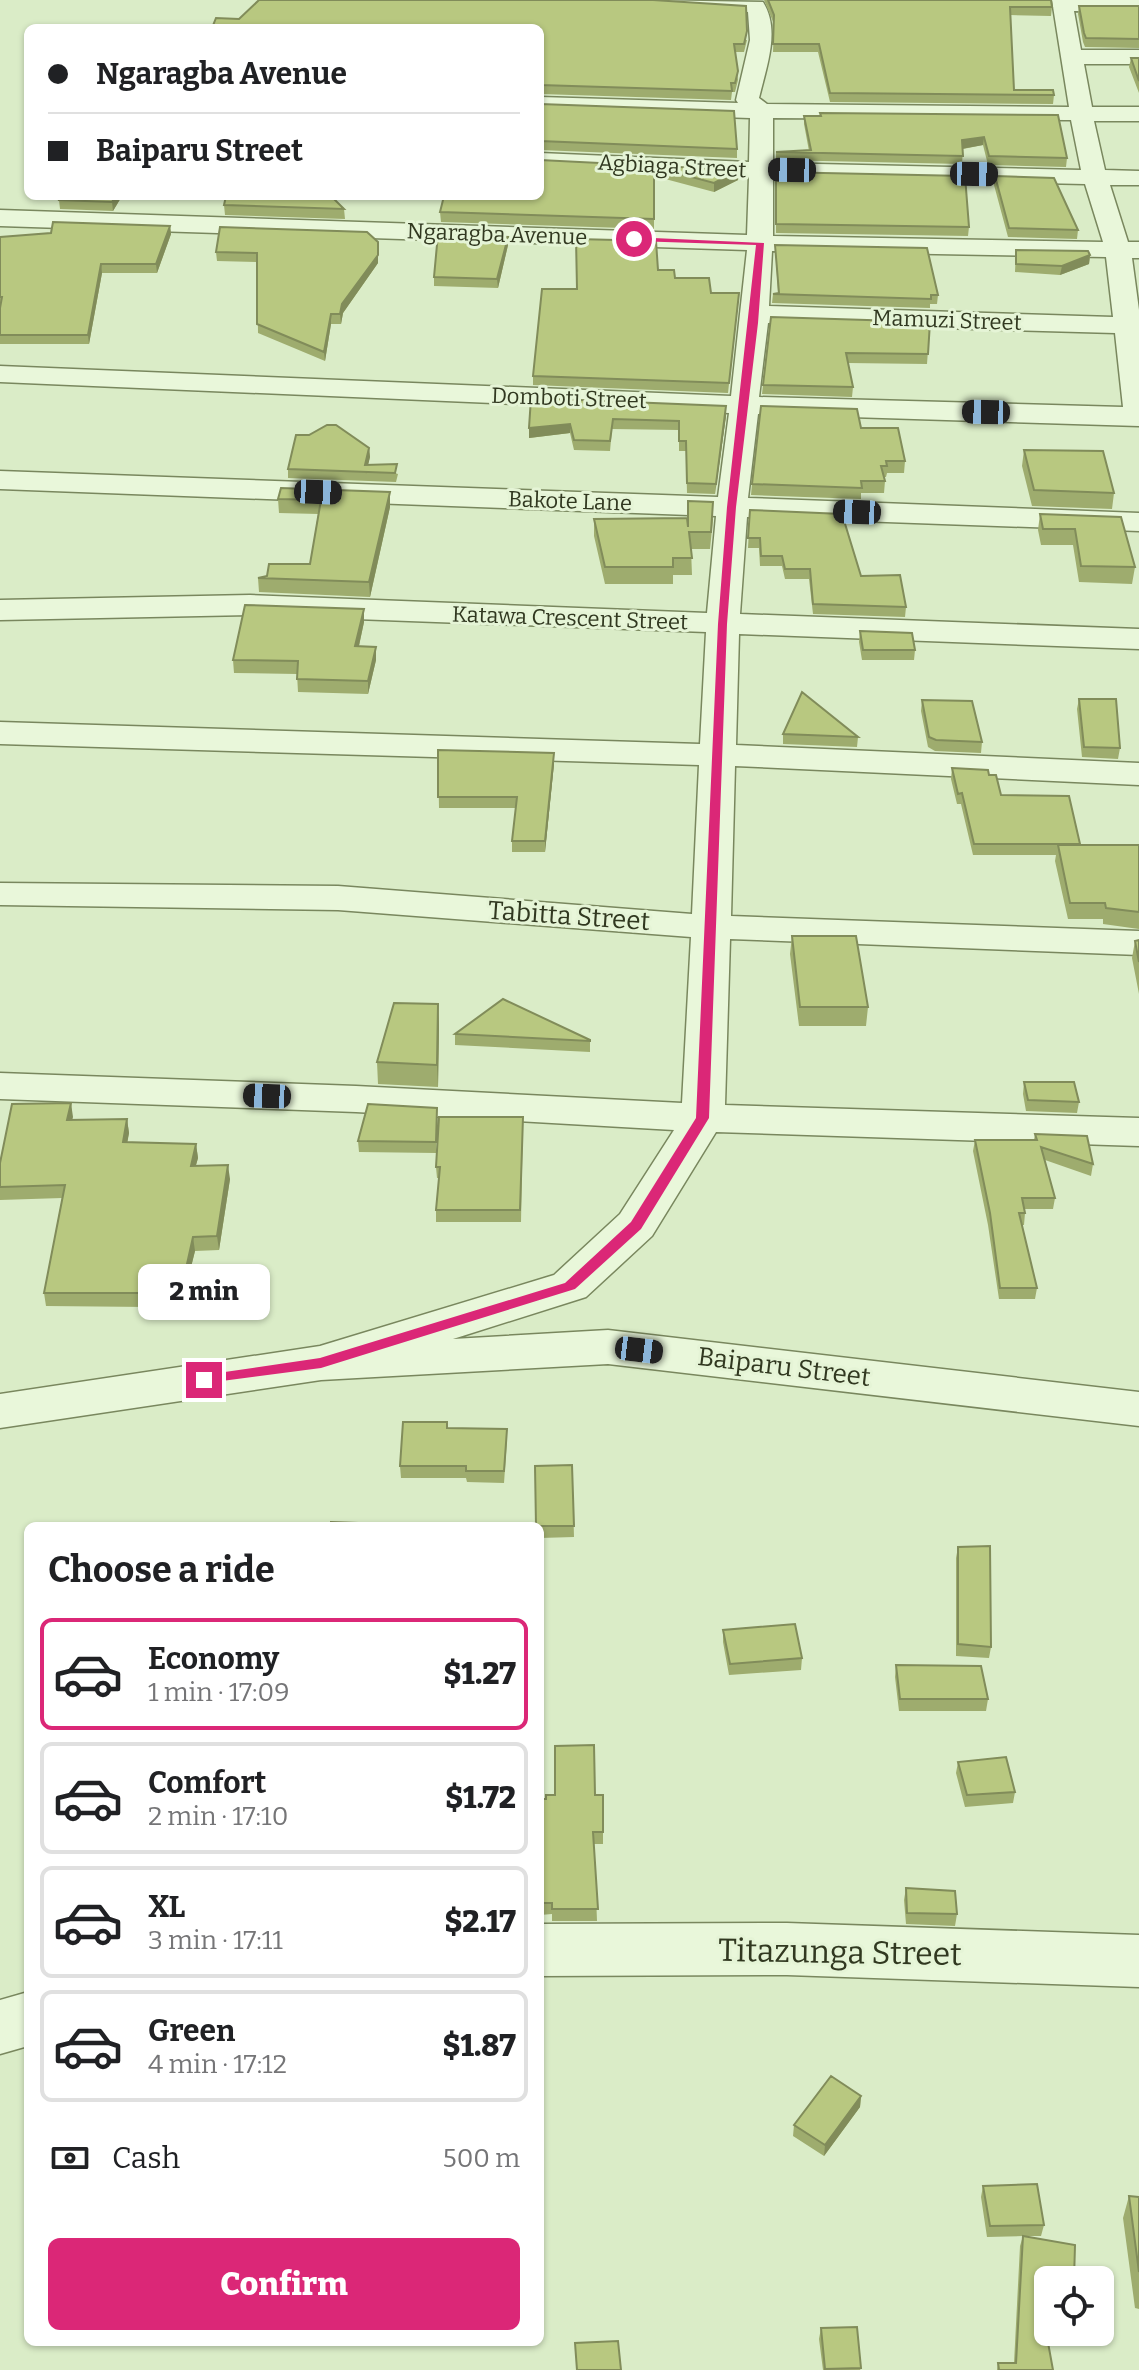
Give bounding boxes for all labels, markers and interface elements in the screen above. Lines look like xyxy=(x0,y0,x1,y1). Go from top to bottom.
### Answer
text: Ngaragba Avenue xyxy=(96,56,347,92)
text: Baiparu Street xyxy=(96,133,303,169)
street label: Agbiaga Street xyxy=(597,149,747,183)
car xyxy=(768,158,816,182)
car xyxy=(950,162,998,186)
street label: Ngaragba Avenue xyxy=(406,217,588,251)
route start xyxy=(616,221,652,257)
street label: Mamuzi Street xyxy=(872,304,1022,336)
street label: Domboti Street xyxy=(491,382,647,414)
car xyxy=(962,400,1010,424)
car xyxy=(294,479,342,505)
street label: Bakote Lane xyxy=(508,485,632,517)
car xyxy=(833,499,881,525)
street label: Katawa Crescent Street xyxy=(452,600,688,636)
street label: Tabitta Street xyxy=(487,895,652,937)
car xyxy=(243,1083,291,1109)
callout: 2 min xyxy=(138,1264,270,1320)
text: 2 min xyxy=(169,1276,239,1307)
car xyxy=(614,1335,664,1365)
street label: Baiparu Street xyxy=(696,1341,873,1393)
route end xyxy=(186,1362,222,1398)
text: Choose a ride xyxy=(48,1548,275,1592)
icon: car xyxy=(52,1638,124,1710)
text: Economy xyxy=(148,1641,279,1677)
text: $1.27 xyxy=(443,1656,516,1692)
text: 1 min · 17:09 xyxy=(148,1677,289,1708)
icon: car xyxy=(52,1762,124,1834)
text: Comfort xyxy=(148,1765,266,1801)
text: $1.72 xyxy=(445,1780,516,1816)
text: 2 min · 17:10 xyxy=(148,1801,288,1832)
icon: car xyxy=(52,1886,124,1958)
text: XL xyxy=(148,1889,185,1925)
text: $2.17 xyxy=(444,1904,516,1940)
text: 3 min · 17:11 xyxy=(148,1925,283,1956)
street label: Titazunga Street xyxy=(718,1931,962,1973)
icon: car xyxy=(52,2010,124,2082)
text: Green xyxy=(148,2013,235,2049)
text: $1.87 xyxy=(443,2028,516,2064)
text: 4 min · 17:12 xyxy=(148,2049,287,2080)
icon: cash xyxy=(48,2136,92,2180)
text: Cash xyxy=(112,2140,180,2176)
text: 500 m xyxy=(443,2143,520,2174)
button: Confirm xyxy=(48,2238,520,2330)
map controls xyxy=(1034,2266,1114,2346)
button: locate xyxy=(1034,2266,1114,2346)

